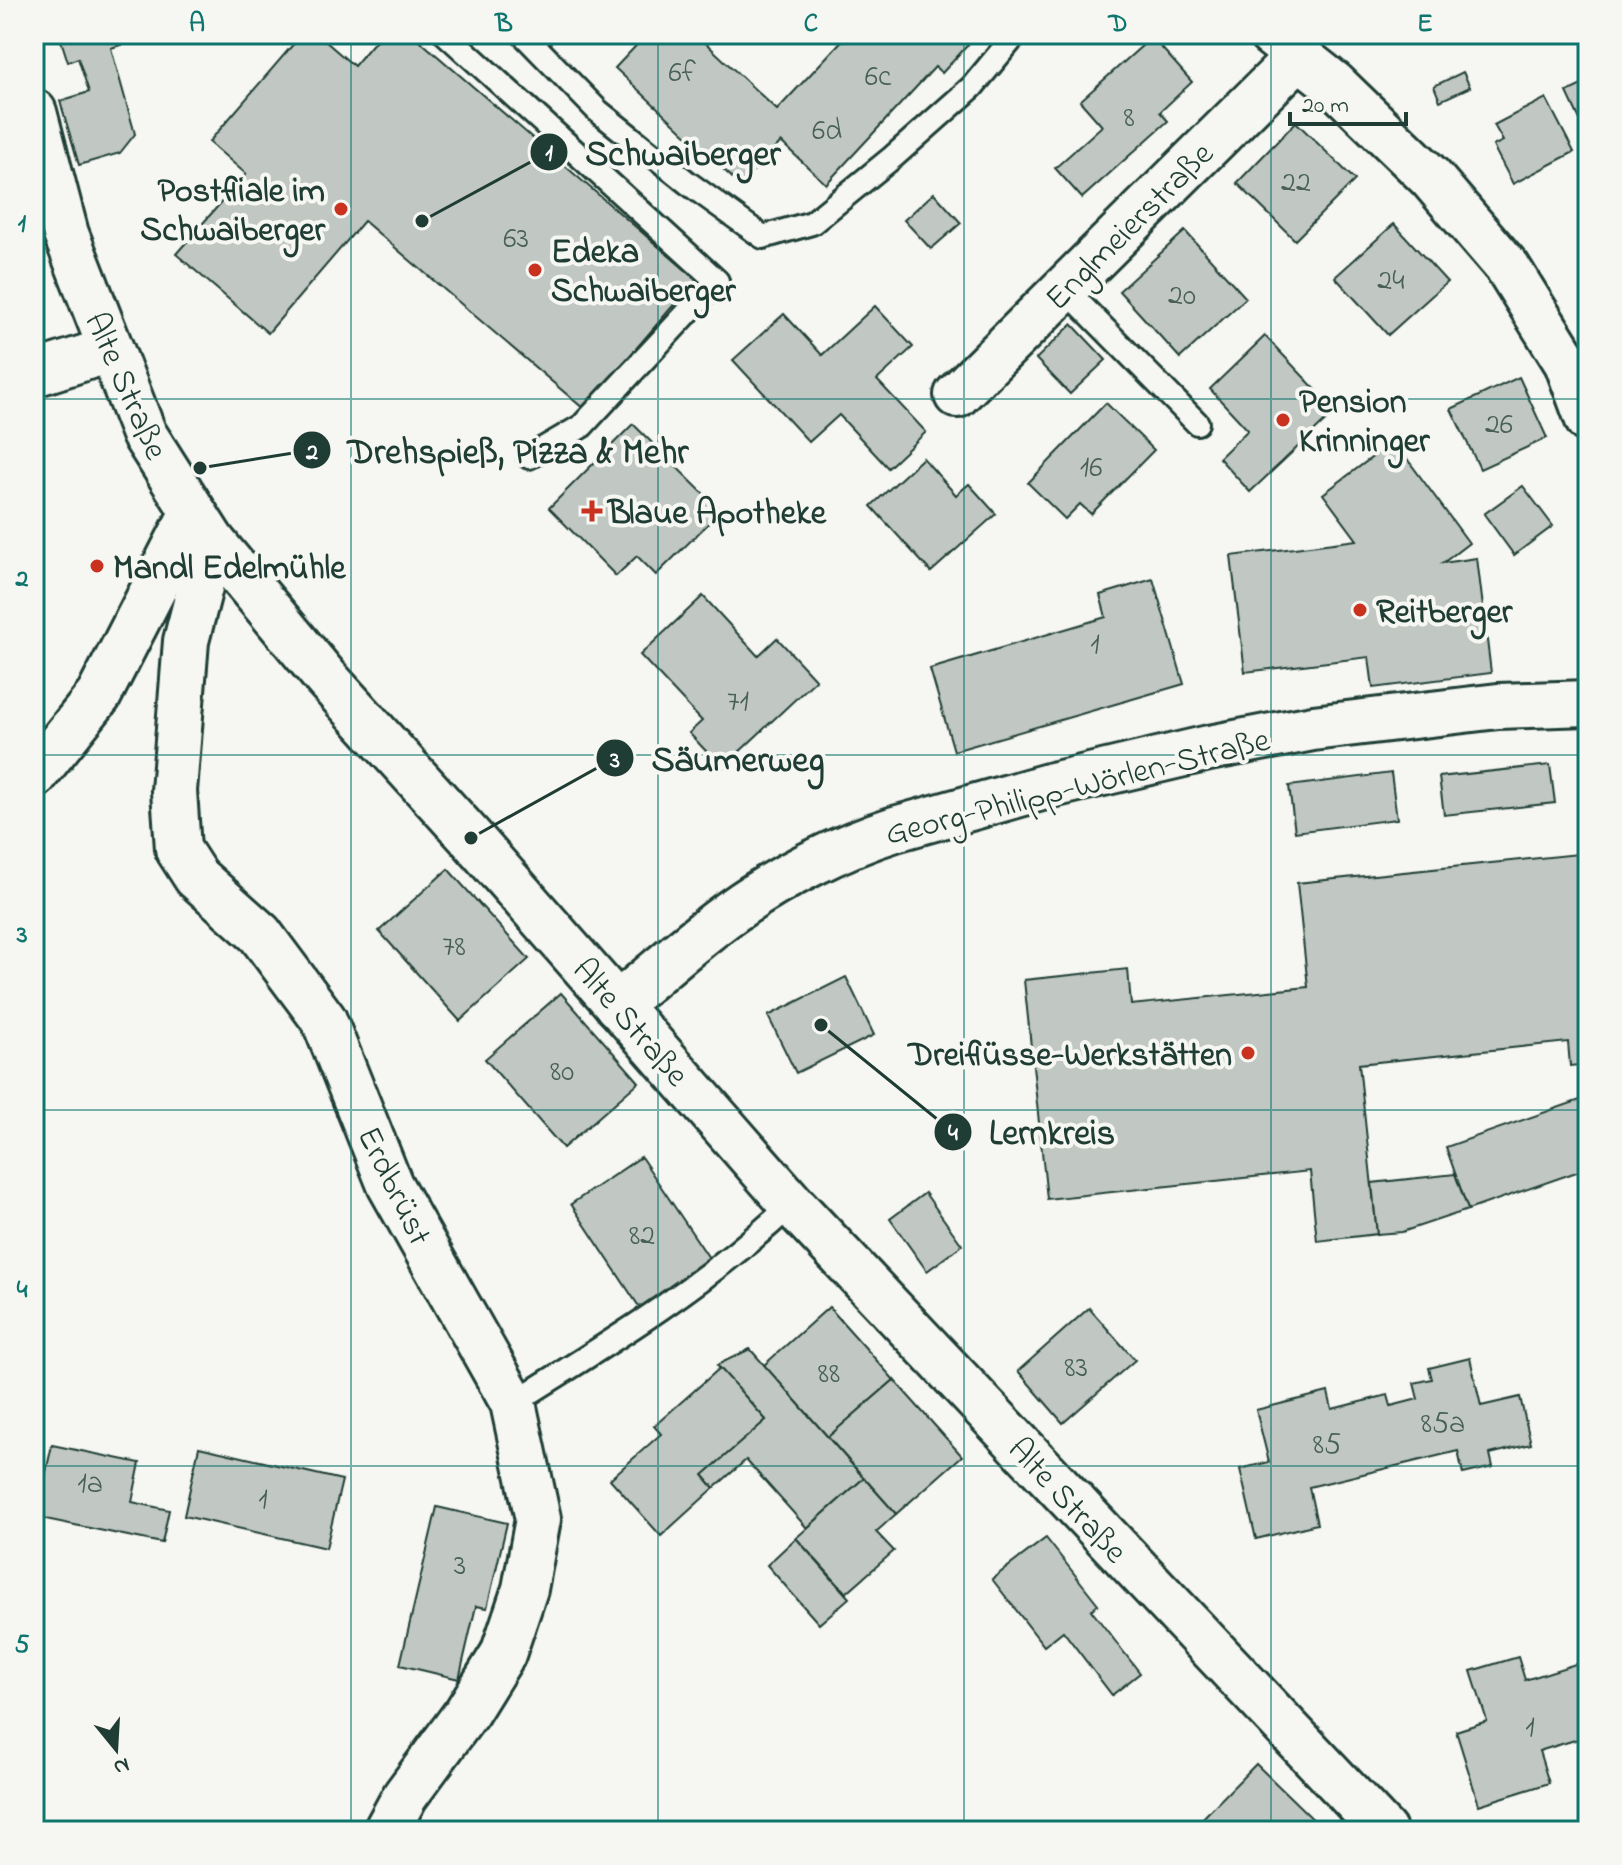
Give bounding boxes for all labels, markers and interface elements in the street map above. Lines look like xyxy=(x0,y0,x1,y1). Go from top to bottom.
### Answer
text: A xyxy=(189,6,205,44)
text: B xyxy=(494,6,513,44)
text: C xyxy=(804,6,818,44)
text: D xyxy=(1107,6,1128,44)
text: E xyxy=(1417,6,1433,44)
house number: 6f xyxy=(668,52,696,96)
house number: 6c xyxy=(865,56,892,100)
scale bar xyxy=(1290,76,1406,126)
text: 20 m xyxy=(1302,89,1349,124)
house number: 8 xyxy=(1123,97,1135,141)
house number: 6d xyxy=(812,110,842,154)
callout: Schwaiberger xyxy=(529,122,797,182)
text: Schwaiberger xyxy=(585,130,782,184)
street label: Englmeierstraße xyxy=(1035,131,1227,324)
text: 1 xyxy=(545,137,553,172)
house number: 22 xyxy=(1281,162,1311,206)
place label: Postfliale im Schwaiberger xyxy=(140,168,326,258)
marker: Postfliale im Schwaiberger xyxy=(332,200,350,218)
text: 1 xyxy=(18,206,27,244)
house number: 63 xyxy=(503,218,529,262)
place label: Edeka Schwaiberger xyxy=(551,229,737,319)
house number: 24 xyxy=(1377,260,1405,304)
marker: Edeka Schwaiberger xyxy=(526,261,544,279)
house number: 20 xyxy=(1168,275,1196,319)
street label: Alte Straße xyxy=(70,305,179,469)
place label: Pension Krinninger xyxy=(1299,379,1431,469)
house number: 26 xyxy=(1485,404,1513,448)
marker: Pension Krinninger xyxy=(1274,411,1292,429)
callout: Drehspieß, Pizza & Mehr xyxy=(292,420,705,480)
text: Drehspieß, Pizza & Mehr xyxy=(346,428,689,481)
text: 2 xyxy=(305,436,318,471)
house number: 16 xyxy=(1080,447,1102,491)
place label: Blaue Apotheke xyxy=(606,490,827,540)
marker: Blaue Apotheke xyxy=(583,502,601,520)
place label: Mandl Edelmühle xyxy=(113,545,346,595)
marker: Mandl Edelmühle xyxy=(88,557,106,575)
text: 2 xyxy=(15,561,29,599)
place label: Reitberger xyxy=(1376,589,1514,640)
marker: Reitberger xyxy=(1351,601,1369,619)
house number: 1 xyxy=(1090,624,1100,668)
house number: 71 xyxy=(727,681,749,725)
street label: Georg-Philipp-Wörlen-Straße xyxy=(881,717,1276,861)
callout: Säumerweg xyxy=(595,728,840,788)
text: Säumerweg xyxy=(652,736,824,790)
text: 3 xyxy=(609,744,620,779)
text: 3 xyxy=(16,917,28,955)
house number: 78 xyxy=(442,926,466,970)
street label: Alte Straße xyxy=(559,948,700,1100)
place label: Dreiflüsse-Werkstätten xyxy=(906,1032,1232,1082)
marker: Dreiflüsse-Werkstätten xyxy=(1239,1044,1257,1062)
house number: 80 xyxy=(550,1051,574,1095)
callout: Lernkreis xyxy=(933,1102,1131,1162)
text: Lernkreis xyxy=(989,1109,1115,1162)
text: 4 xyxy=(948,1117,958,1152)
street label: Erdbrüst xyxy=(342,1119,443,1255)
house number: 82 xyxy=(629,1215,655,1259)
text: 4 xyxy=(17,1272,28,1310)
house number: 83 xyxy=(1064,1347,1088,1391)
house number: 88 xyxy=(818,1353,840,1397)
house number: 85a xyxy=(1421,1403,1465,1447)
house number: 85 xyxy=(1313,1424,1341,1468)
street label: Alte Straße xyxy=(994,1427,1138,1577)
house number: 1a xyxy=(77,1463,103,1507)
house number: 1 xyxy=(258,1479,268,1523)
house number: 3 xyxy=(454,1545,466,1589)
text: 5 xyxy=(15,1627,30,1665)
house number: 1 xyxy=(1525,1707,1535,1751)
north arrow xyxy=(76,1709,156,1789)
text: N xyxy=(109,1748,133,1783)

